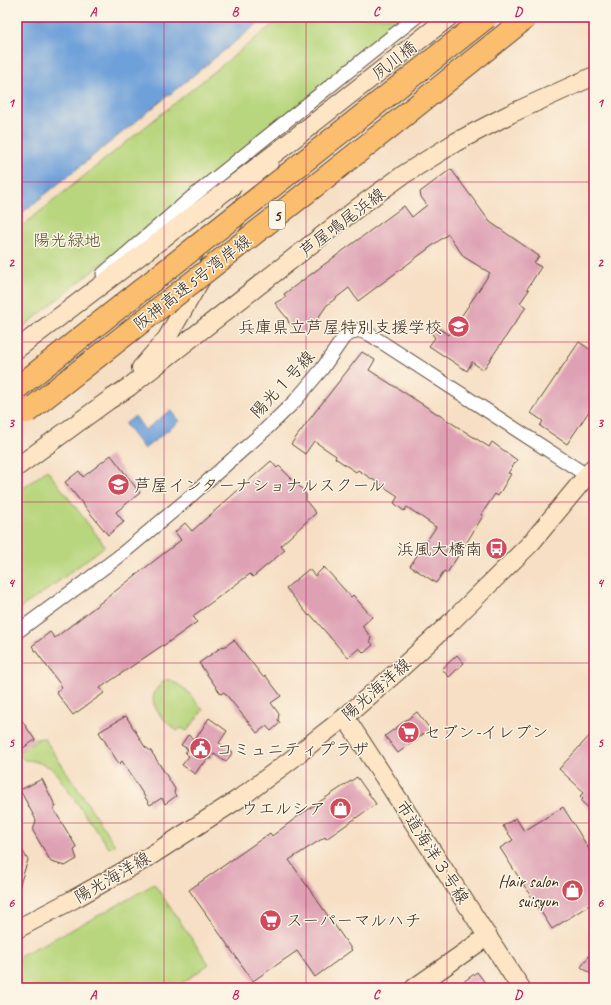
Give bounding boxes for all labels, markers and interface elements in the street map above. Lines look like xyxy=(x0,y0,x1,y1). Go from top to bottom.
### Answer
text: A xyxy=(90,4,98,20)
text: B xyxy=(232,4,240,20)
text: C xyxy=(373,4,381,20)
text: D xyxy=(514,4,523,20)
street label: 夙川橋 xyxy=(368,36,421,84)
text: 1 xyxy=(8,95,16,111)
text: 1 xyxy=(597,95,605,111)
street label: 芦屋鳴尾浜線 xyxy=(295,183,389,261)
road number: 5 xyxy=(269,201,285,229)
park label: 陽光緑地 xyxy=(33,230,101,251)
street label: 阪神高速5号湾岸線 xyxy=(129,230,255,335)
text: 2 xyxy=(8,255,15,271)
text: 2 xyxy=(597,255,604,271)
school or university icon: 兵庫県立芦屋特別支援学校 xyxy=(445,314,471,340)
place label: 兵庫県立芦屋特別支援学校 xyxy=(238,317,442,338)
street label: 陽光１号線 xyxy=(246,346,319,423)
text: 3 xyxy=(8,415,15,431)
text: 3 xyxy=(597,415,604,431)
school or university icon: 芦屋インターナショナルスクール xyxy=(106,472,132,498)
place label: 芦屋インターナショナルスクール xyxy=(134,475,386,496)
bus stop icon: 浜風大橋南 xyxy=(484,536,510,562)
place label: 浜風大橋南 xyxy=(397,539,482,560)
text: 4 xyxy=(8,575,16,591)
text: 4 xyxy=(597,575,605,591)
street label: 陽光海洋線 xyxy=(337,654,415,725)
supermarket icon: セブン-イレブン xyxy=(395,719,421,745)
place label: セブン-イレブン xyxy=(424,722,549,743)
text: 5 xyxy=(8,735,15,751)
text: 5 xyxy=(597,735,604,751)
public building icon: コミュニティプラザ xyxy=(188,736,214,762)
place label: コミュニティプラザ xyxy=(216,739,369,760)
shop icon: ウエルシア xyxy=(328,795,354,821)
street label: 市道海洋３号線 xyxy=(391,797,474,908)
place label: ウエルシア xyxy=(241,798,326,819)
street label: 陽光海洋線 xyxy=(70,847,154,908)
place label: Hair salon suisyun xyxy=(498,871,559,912)
shop icon: Hair salon suisyun xyxy=(560,878,586,904)
text: 6 xyxy=(8,895,15,911)
text: 6 xyxy=(597,895,604,911)
supermarket icon: スーパーマルハチ xyxy=(258,907,284,933)
place label: スーパーマルハチ xyxy=(286,910,421,931)
text: A xyxy=(90,987,98,1003)
text: B xyxy=(232,987,240,1003)
text: C xyxy=(373,987,381,1003)
text: D xyxy=(514,987,523,1003)

